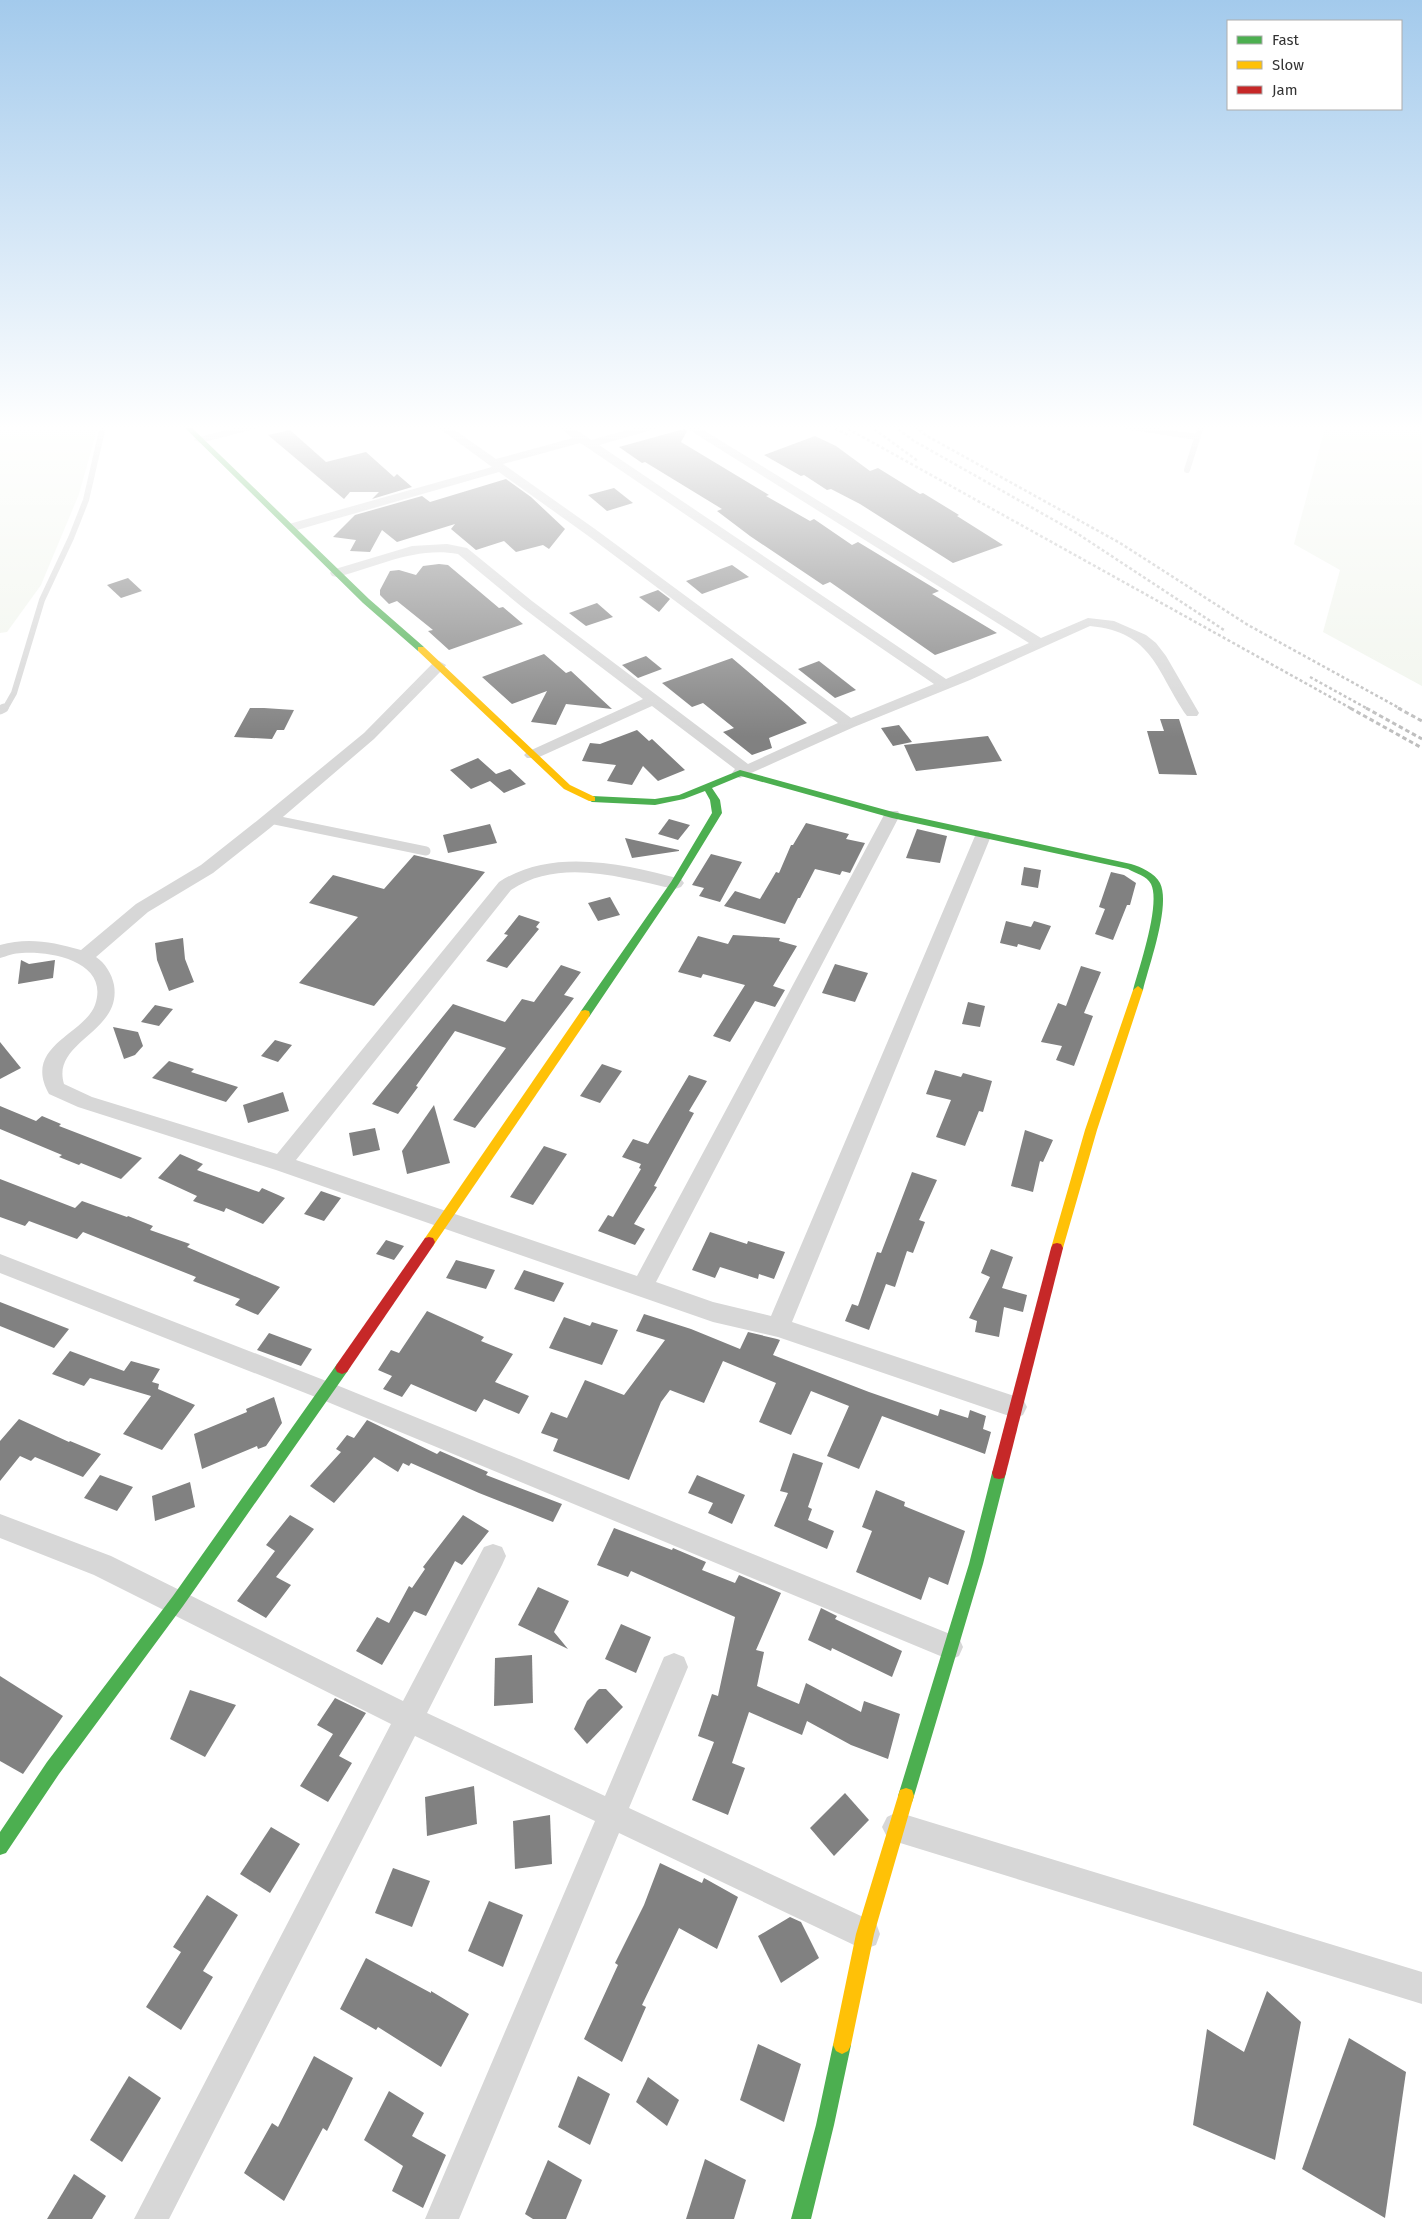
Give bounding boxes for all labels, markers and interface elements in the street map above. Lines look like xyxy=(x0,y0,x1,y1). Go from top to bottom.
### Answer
legend xyxy=(1227,20,1402,110)
text: Fast xyxy=(1272,31,1299,49)
text: Slow xyxy=(1272,56,1304,74)
text: Jam xyxy=(1272,81,1298,99)

